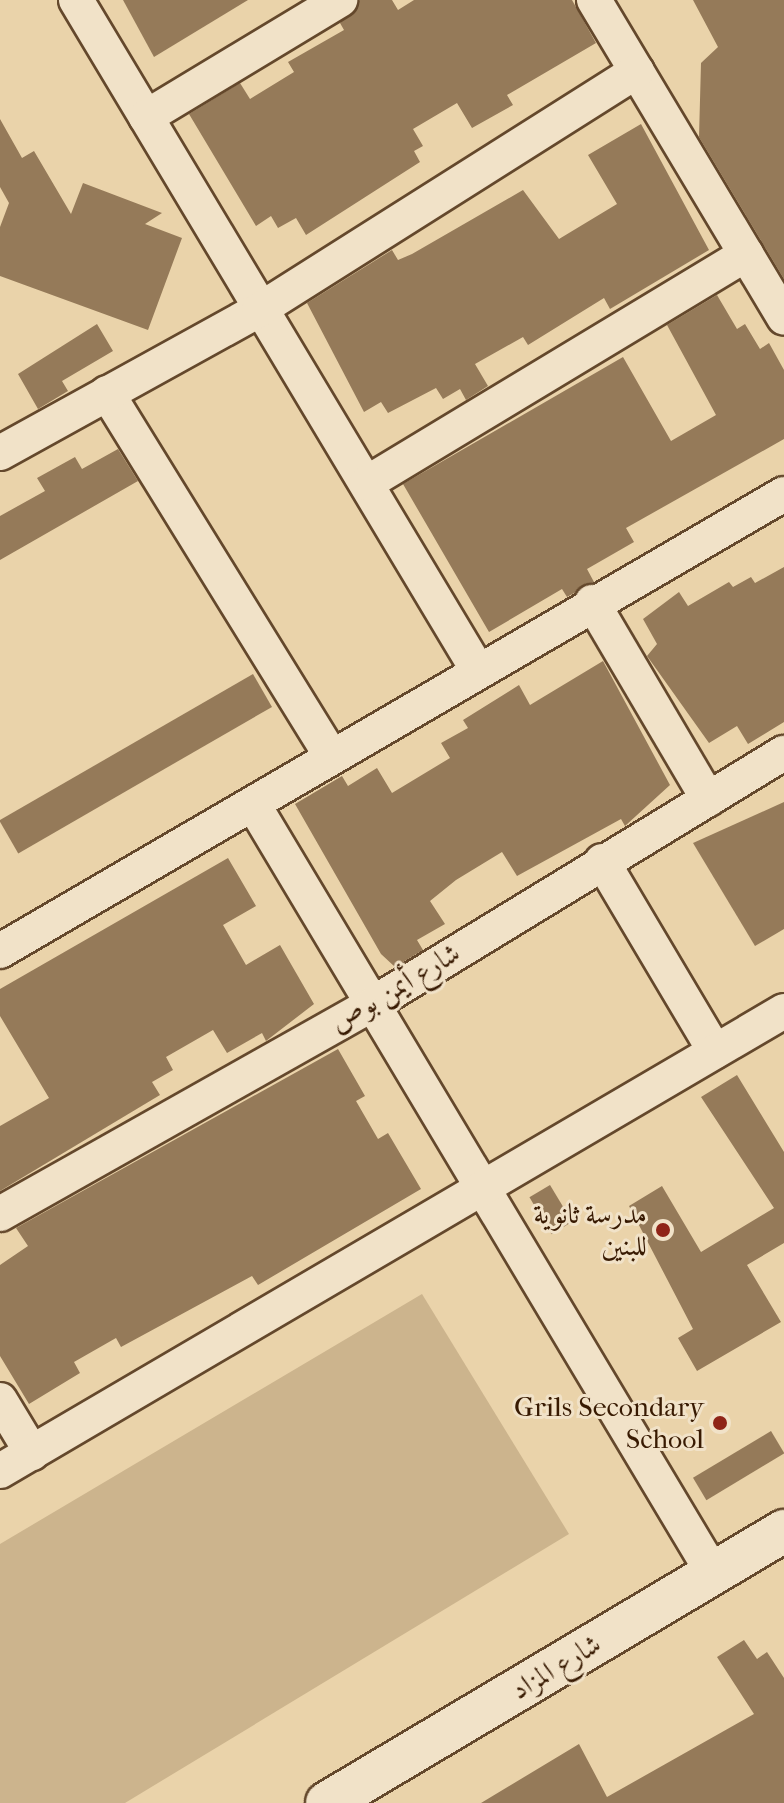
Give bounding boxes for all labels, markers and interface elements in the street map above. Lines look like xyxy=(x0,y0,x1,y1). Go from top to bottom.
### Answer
street label: شارع أيمن بوص xyxy=(324,936,466,1040)
place label: مدرسة ثانوية للبنين xyxy=(533,1197,647,1263)
marker: مدرسة ثانوية للبنين xyxy=(654,1221,672,1239)
place label: Grils Secondary School xyxy=(514,1390,704,1456)
marker: Grils Secondary School xyxy=(711,1414,729,1432)
street label: شارع المزاد xyxy=(505,1627,607,1707)

